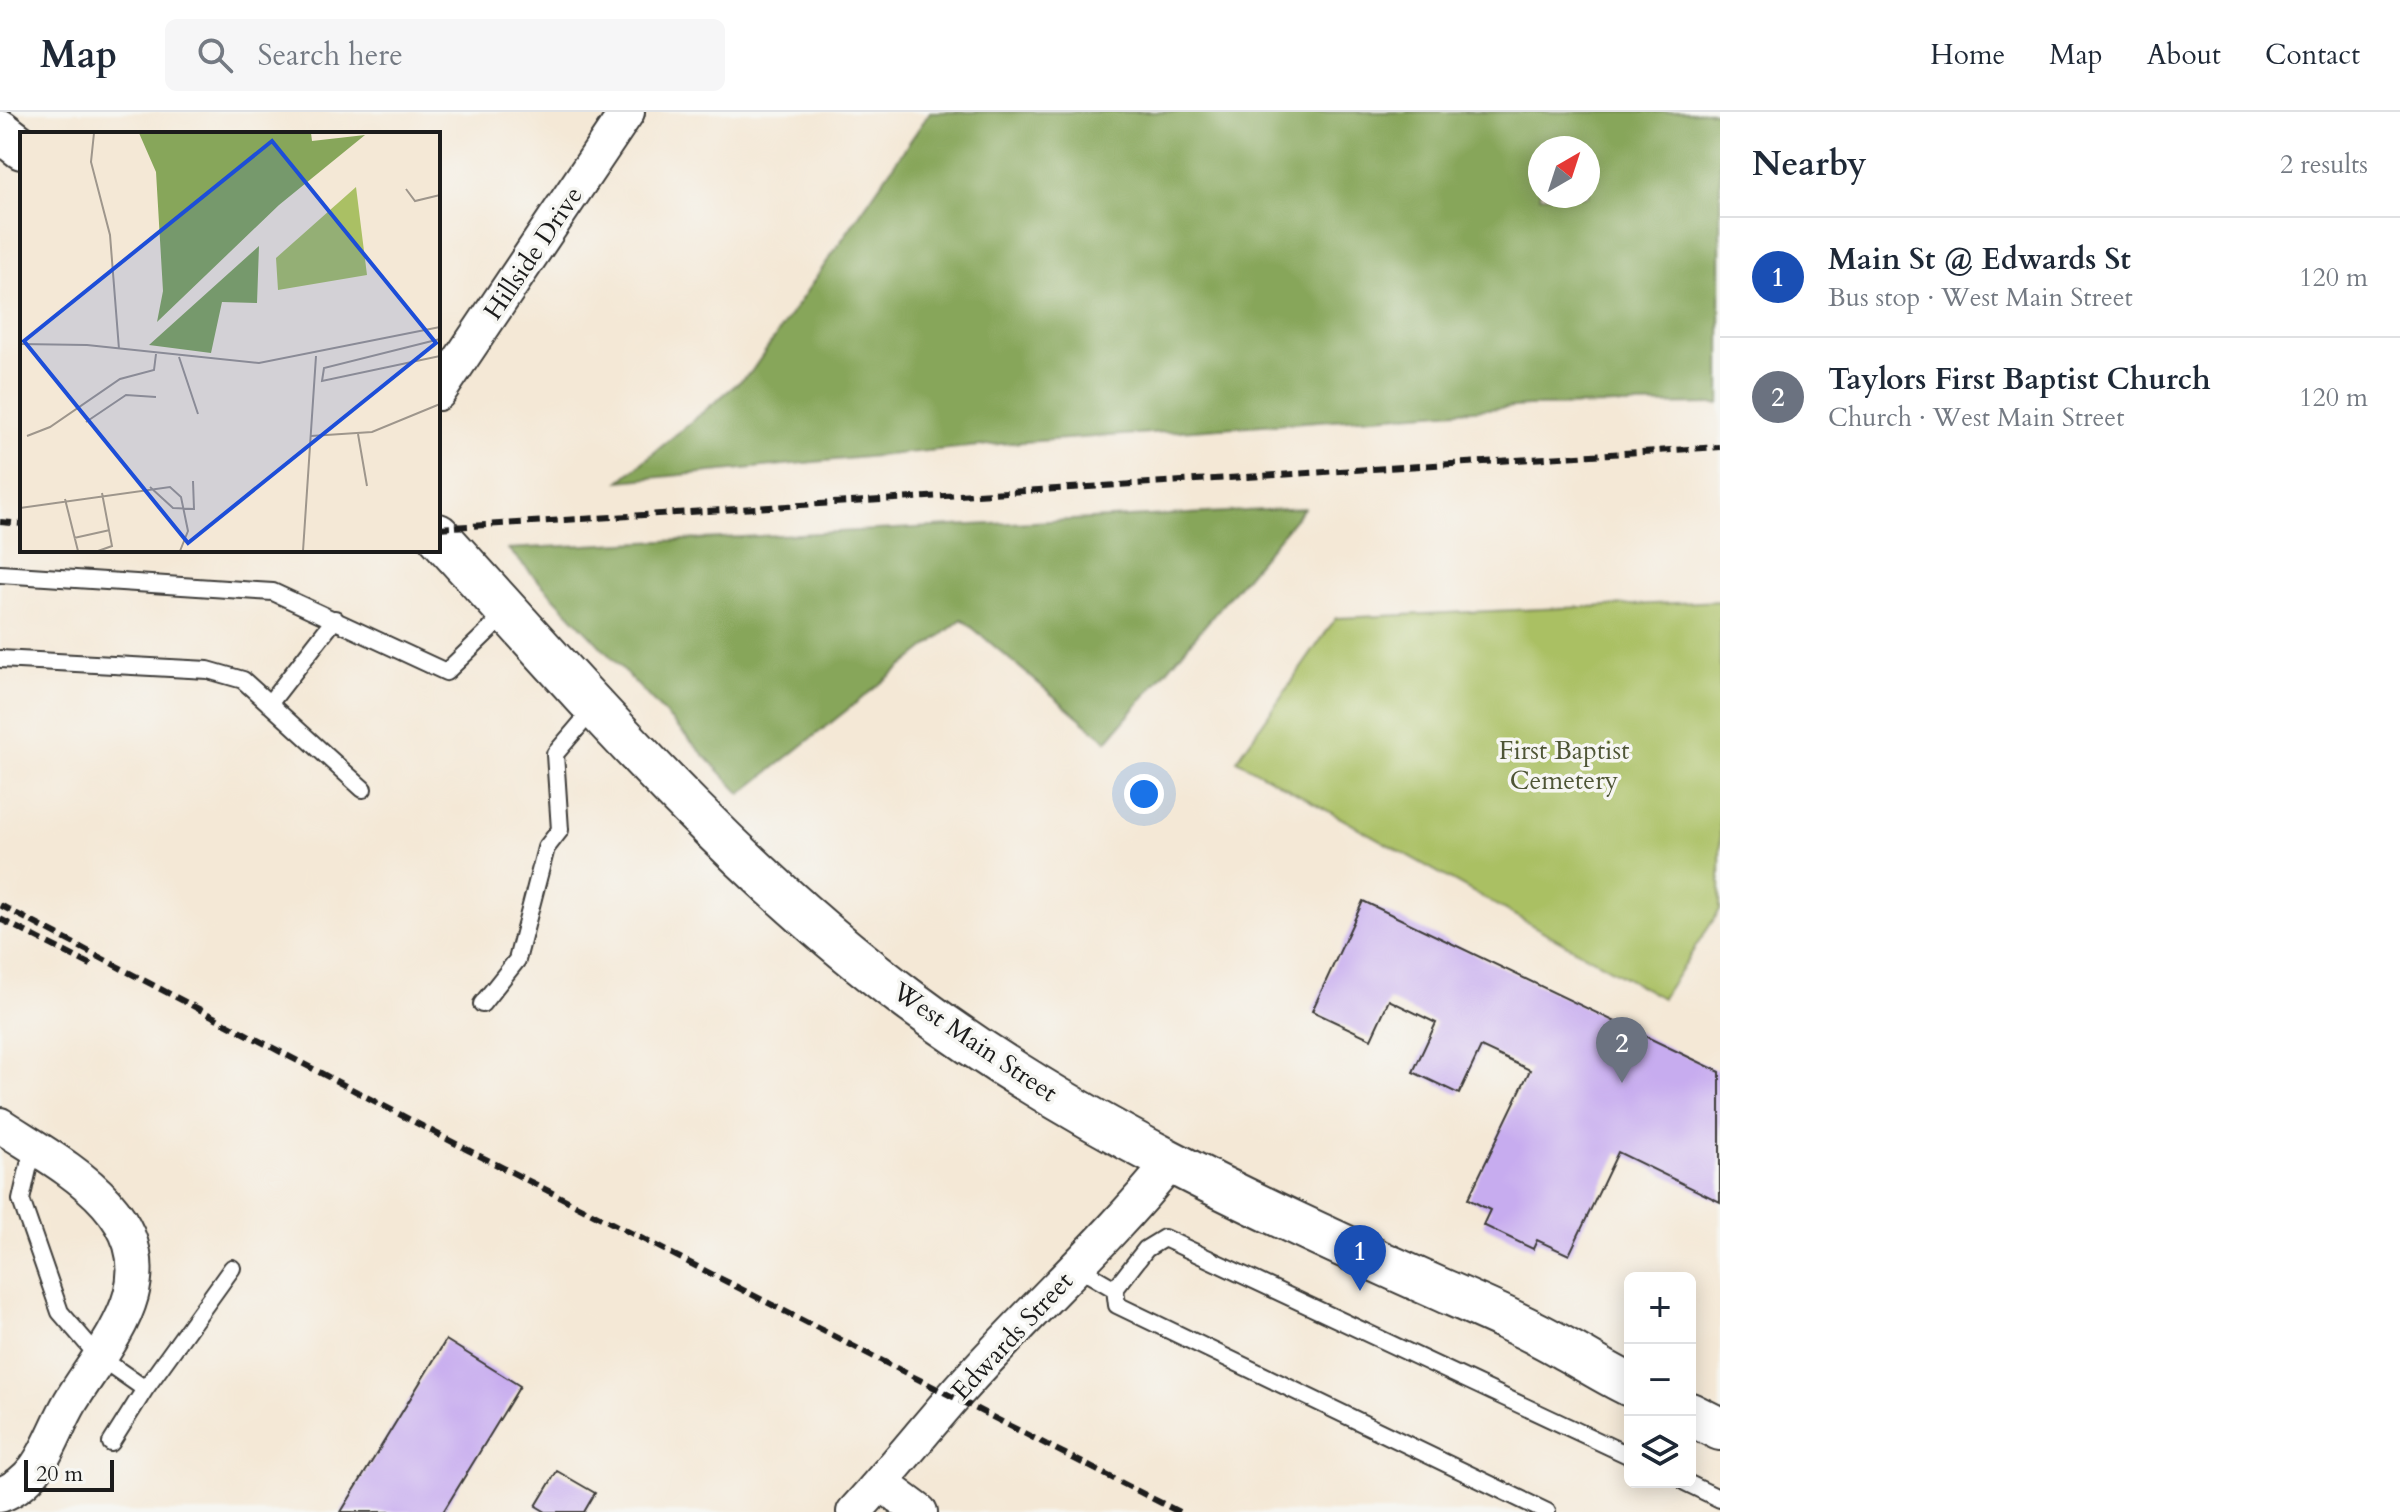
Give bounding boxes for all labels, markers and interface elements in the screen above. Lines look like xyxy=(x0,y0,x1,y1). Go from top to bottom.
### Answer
search box xyxy=(165,19,725,91)
text: Map xyxy=(40,29,117,81)
icon: search xyxy=(193,33,237,77)
text: Search here xyxy=(257,35,403,76)
text: Home xyxy=(1930,36,2005,74)
text: Map xyxy=(2049,36,2103,74)
text: About xyxy=(2147,36,2221,74)
text: Contact xyxy=(2265,36,2360,74)
inset map xyxy=(20,132,440,552)
north arrow xyxy=(1528,136,1600,208)
text: Nearby xyxy=(1752,141,1867,187)
text: 2 results xyxy=(2280,147,2368,182)
street label: Hillside Drive xyxy=(475,179,591,327)
text: Main St @ Edwards St xyxy=(1828,239,2131,280)
text: 1 xyxy=(1771,260,1785,295)
text: 120 m xyxy=(2299,260,2368,295)
text: Bus stop · West Main Street xyxy=(1828,280,2133,315)
text: Taylors First Baptist Church xyxy=(1828,359,2211,400)
text: 2 xyxy=(1771,380,1785,415)
text: 120 m xyxy=(2299,380,2368,415)
text: Church · West Main Street xyxy=(1828,400,2124,435)
park label: First Baptist Cemetery xyxy=(1499,733,1629,798)
your location xyxy=(1124,774,1164,814)
street label: West Main Street xyxy=(885,973,1064,1110)
pin: 2 xyxy=(1596,1017,1648,1083)
pin: 1 xyxy=(1334,1225,1386,1291)
street label: Edwards Street xyxy=(943,1264,1081,1408)
map controls xyxy=(1624,1272,1696,1488)
button: + xyxy=(1624,1272,1696,1344)
button: − xyxy=(1624,1344,1696,1416)
button: layers xyxy=(1624,1416,1696,1488)
scale bar xyxy=(24,1456,114,1492)
text: 20 m xyxy=(36,1459,83,1489)

